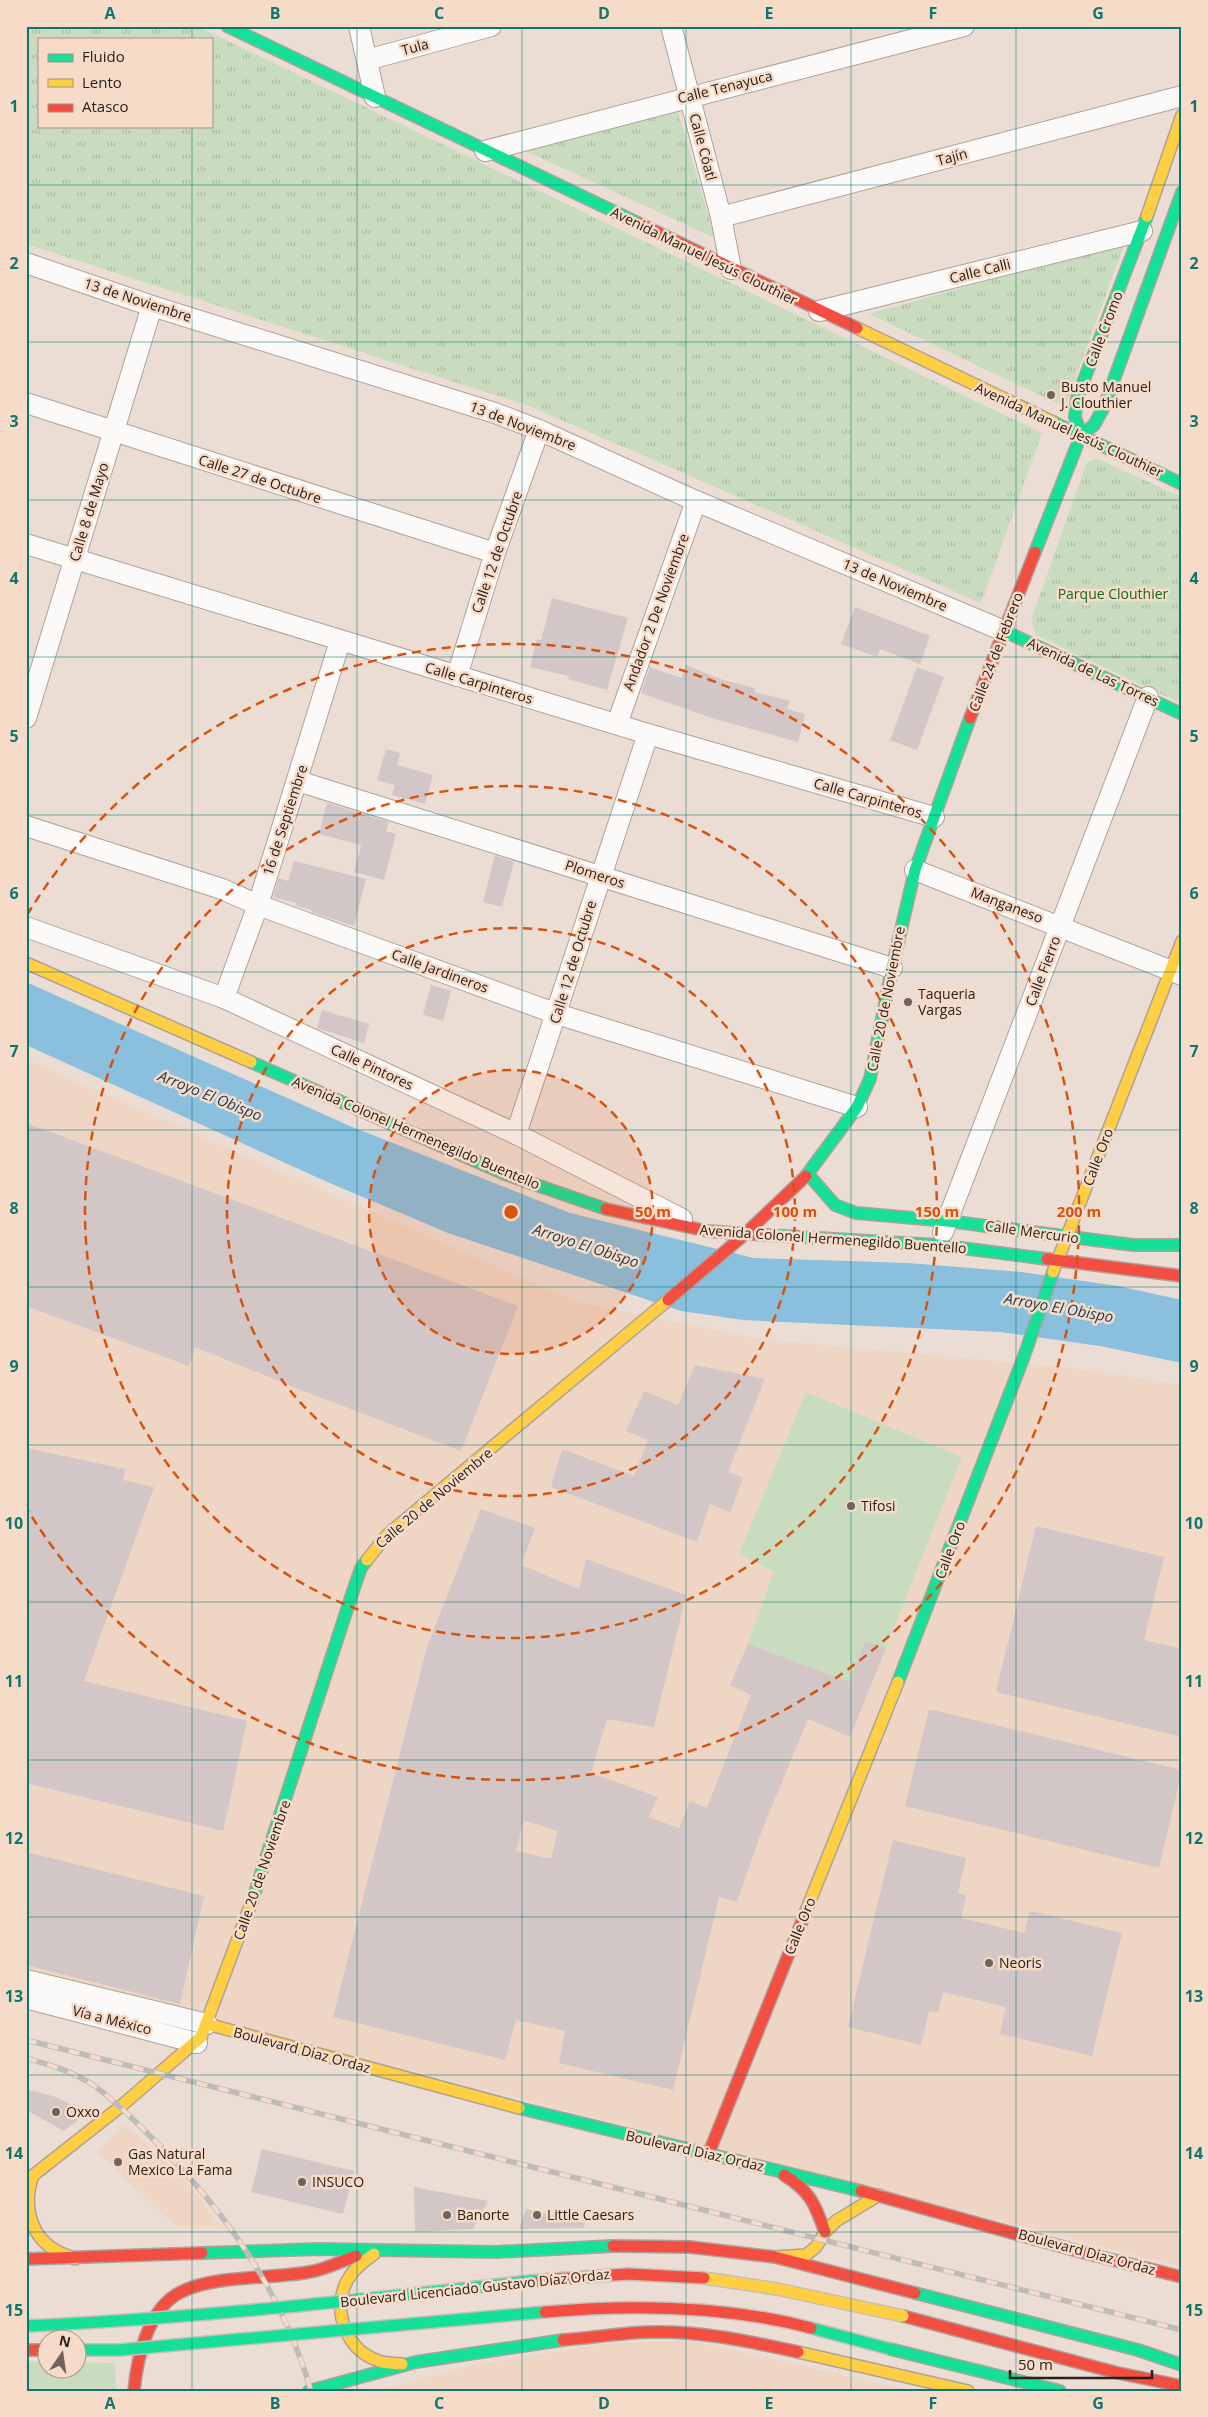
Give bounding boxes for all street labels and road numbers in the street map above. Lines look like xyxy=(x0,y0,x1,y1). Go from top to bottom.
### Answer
street label: Tula xyxy=(399,34,431,59)
street label: Calle Tenayuca xyxy=(675,66,774,107)
street label: Calle Cóatl xyxy=(685,111,722,183)
street label: Tajín xyxy=(934,143,969,170)
street label: Avenida Manuel Jesús Clouthier xyxy=(608,202,801,309)
street label: Calle Calli xyxy=(947,254,1012,287)
street label: 13 de Noviembre xyxy=(82,273,195,326)
street label: Calle Cromo xyxy=(1080,288,1127,369)
street label: Avenida Manuel Jesús Clouthier xyxy=(972,377,1167,482)
street label: 13 de Noviembre xyxy=(467,397,579,455)
street label: Calle 27 de Octubre xyxy=(196,450,324,507)
street label: Calle 8 de Mayo xyxy=(64,460,113,564)
street label: Calle 12 de Octubre xyxy=(467,488,526,616)
street label: Andador 2 De Noviembre xyxy=(618,531,693,693)
street label: 13 de Noviembre xyxy=(840,554,951,615)
street label: Calle 24 de Febrero xyxy=(964,589,1027,714)
street label: Avenida de Las Torres xyxy=(1024,633,1162,711)
street label: Calle Carpinteros xyxy=(423,657,536,708)
street label: 16 de Septiembre xyxy=(258,762,311,878)
street label: Calle Carpinteros xyxy=(812,773,925,822)
street label: Plomeros xyxy=(563,855,628,892)
street label: Manganeso xyxy=(968,882,1046,927)
street label: Calle 12 de Octubre xyxy=(545,898,600,1026)
street label: Calle 20 de Noviembre xyxy=(862,925,909,1073)
street label: Calle Fierro xyxy=(1020,933,1065,1009)
street label: Calle Jardineros xyxy=(389,944,492,997)
street label: Calle Pintores xyxy=(328,1039,417,1094)
street label: Avenida Colonel Hermenegildo Buentello xyxy=(289,1072,543,1194)
street label: Calle Oro xyxy=(1078,1125,1117,1188)
street label: Calle Mercurio xyxy=(984,1216,1080,1247)
street label: Avenida Colonel Hermenegildo Buentello xyxy=(699,1220,967,1257)
street label: Calle 20 de Noviembre xyxy=(371,1443,496,1552)
street label: Calle Oro xyxy=(930,1518,969,1581)
street label: Calle 20 de Noviembre xyxy=(229,1797,295,1943)
street label: Calle Oro xyxy=(779,1894,820,1957)
street label: Vía a México xyxy=(70,2000,154,2039)
street label: Boulevard Diaz Ordaz xyxy=(231,2022,373,2077)
street label: Boulevard Diaz Ordaz xyxy=(624,2125,767,2176)
street label: Boulevard Diaz Ordaz xyxy=(1016,2224,1158,2279)
street label: Boulevard Licenciado Gustavo Díaz Ordaz xyxy=(339,2264,611,2311)

